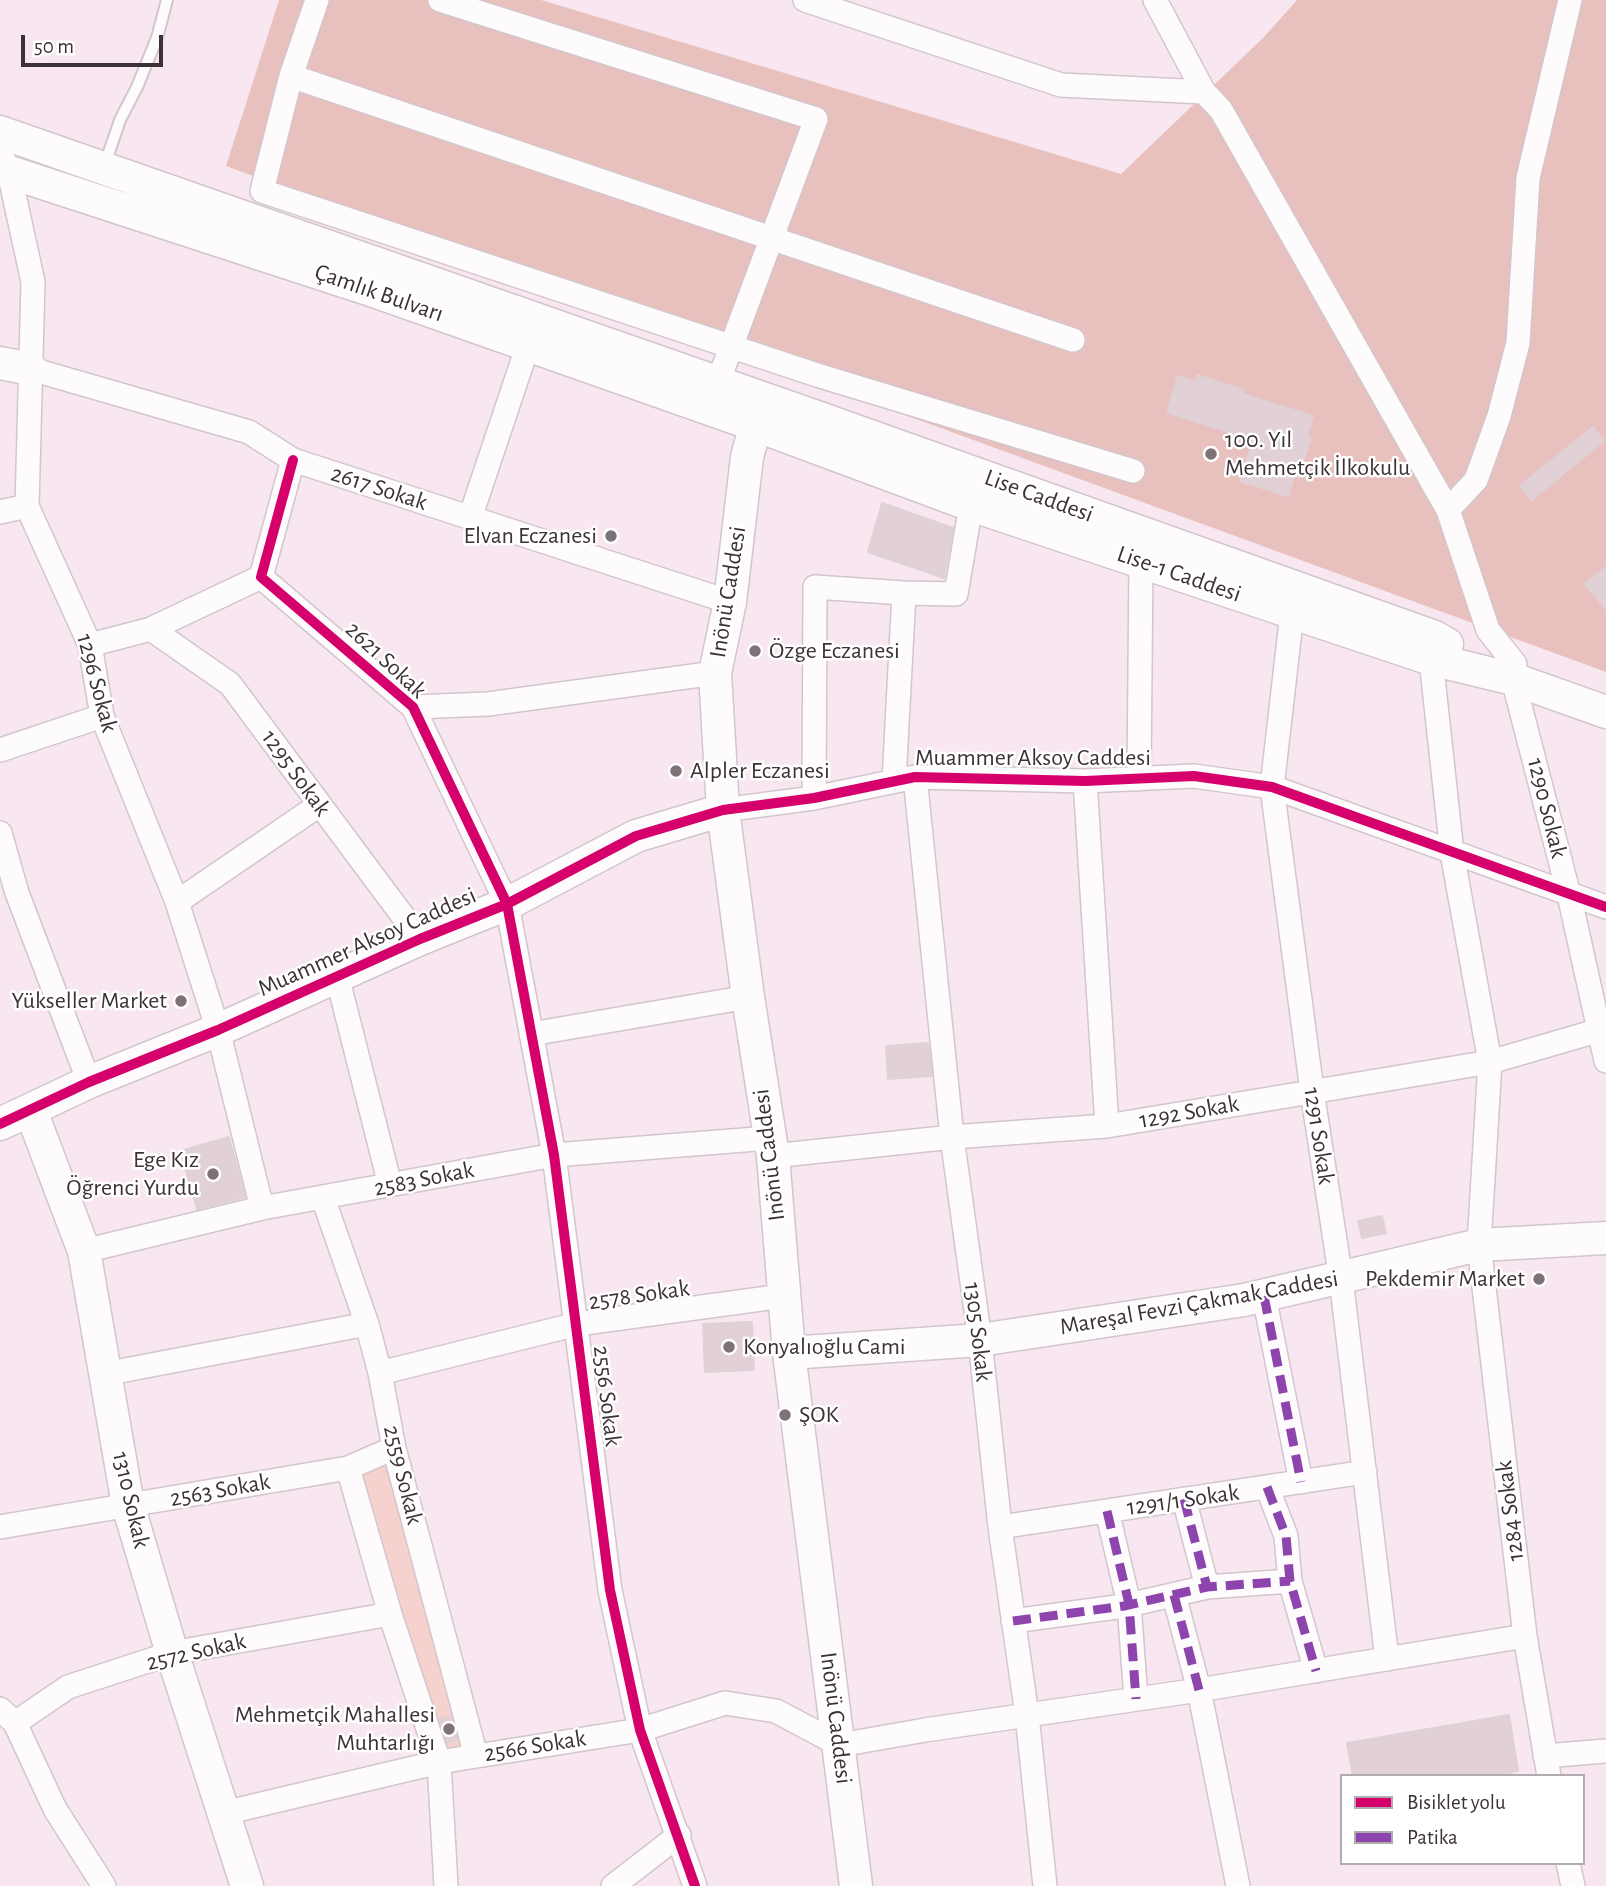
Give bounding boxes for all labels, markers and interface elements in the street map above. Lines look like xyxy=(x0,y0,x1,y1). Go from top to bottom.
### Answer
scale bar xyxy=(24,21,166,65)
text: 50 m xyxy=(34,36,74,57)
street label: Çamlık Bulvarı xyxy=(311,258,447,328)
place label: 100. Yıl Mehmetçik İlkokulu xyxy=(1225,426,1410,482)
marker: 100. Yıl Mehmetçik İlkokulu xyxy=(1203,446,1219,462)
street label: 2617 Sokak xyxy=(327,459,431,517)
street label: Lise Caddesi xyxy=(981,463,1097,529)
place label: Elvan Eczanesi xyxy=(464,522,597,550)
street label: Inönü Caddesi xyxy=(703,524,753,660)
marker: Elvan Eczanesi xyxy=(603,528,619,544)
street label: Lise-1 Caddesi xyxy=(1113,539,1245,609)
street label: 2621 Sokak xyxy=(339,615,433,705)
street label: 1296 Sokak xyxy=(70,631,124,735)
place label: Özge Eczanesi xyxy=(769,637,900,665)
marker: Özge Eczanesi xyxy=(747,643,763,659)
street label: 1295 Sokak xyxy=(255,724,337,822)
street label: Muammer Aksoy Caddesi xyxy=(915,744,1151,772)
street label: 1290 Sokak xyxy=(1521,755,1573,861)
place label: Alpler Eczanesi xyxy=(690,757,830,785)
marker: Alpler Eczanesi xyxy=(668,763,684,779)
street label: Muammer Aksoy Caddesi xyxy=(253,881,481,1003)
place label: Yükseller Market xyxy=(12,987,167,1015)
marker: Yükseller Market xyxy=(173,993,189,1009)
street label: 1291 Sokak xyxy=(1297,1085,1341,1187)
street label: Inönü Caddesi xyxy=(747,1087,791,1223)
street label: 1292 Sokak xyxy=(1137,1089,1241,1135)
place label: Ege Kız Öğrenci Yurdu xyxy=(66,1146,199,1202)
street label: 2583 Sokak xyxy=(372,1155,476,1203)
marker: Ege Kız Öğrenci Yurdu xyxy=(205,1166,221,1182)
street label: Mareşal Fevzi Çakmak Caddesi xyxy=(1057,1264,1341,1342)
place label: Pekdemir Market xyxy=(1365,1265,1525,1293)
marker: Pekdemir Market xyxy=(1531,1271,1547,1287)
street label: 2578 Sokak xyxy=(587,1274,691,1316)
street label: 1305 Sokak xyxy=(958,1281,998,1383)
place label: Konyalıoğlu Cami xyxy=(743,1333,906,1361)
marker: Konyalıoğlu Cami xyxy=(721,1339,737,1355)
street label: 2556 Sokak xyxy=(587,1344,627,1448)
place label: ŞOK xyxy=(799,1401,839,1429)
marker: ŞOK xyxy=(777,1407,793,1423)
street label: 2559 Sokak xyxy=(377,1422,429,1528)
street label: 1310 Sokak xyxy=(106,1449,156,1551)
street label: 1284 Sokak xyxy=(1490,1459,1530,1563)
street label: 2563 Sokak xyxy=(168,1467,272,1513)
street label: 1291/1 Sokak xyxy=(1125,1478,1241,1522)
street label: 2572 Sokak xyxy=(144,1627,248,1677)
street label: Inönü Caddesi xyxy=(814,1650,858,1786)
place label: Mehmetçik Mahallesi Muhtarlığı xyxy=(235,1701,435,1757)
marker: Mehmetçik Mahallesi Muhtarlığı xyxy=(441,1721,457,1737)
street label: 2566 Sokak xyxy=(482,1724,588,1768)
legend xyxy=(1340,1774,1585,1865)
text: Bisiklet yolu xyxy=(1407,1792,1506,1813)
text: Patika xyxy=(1407,1827,1458,1848)

